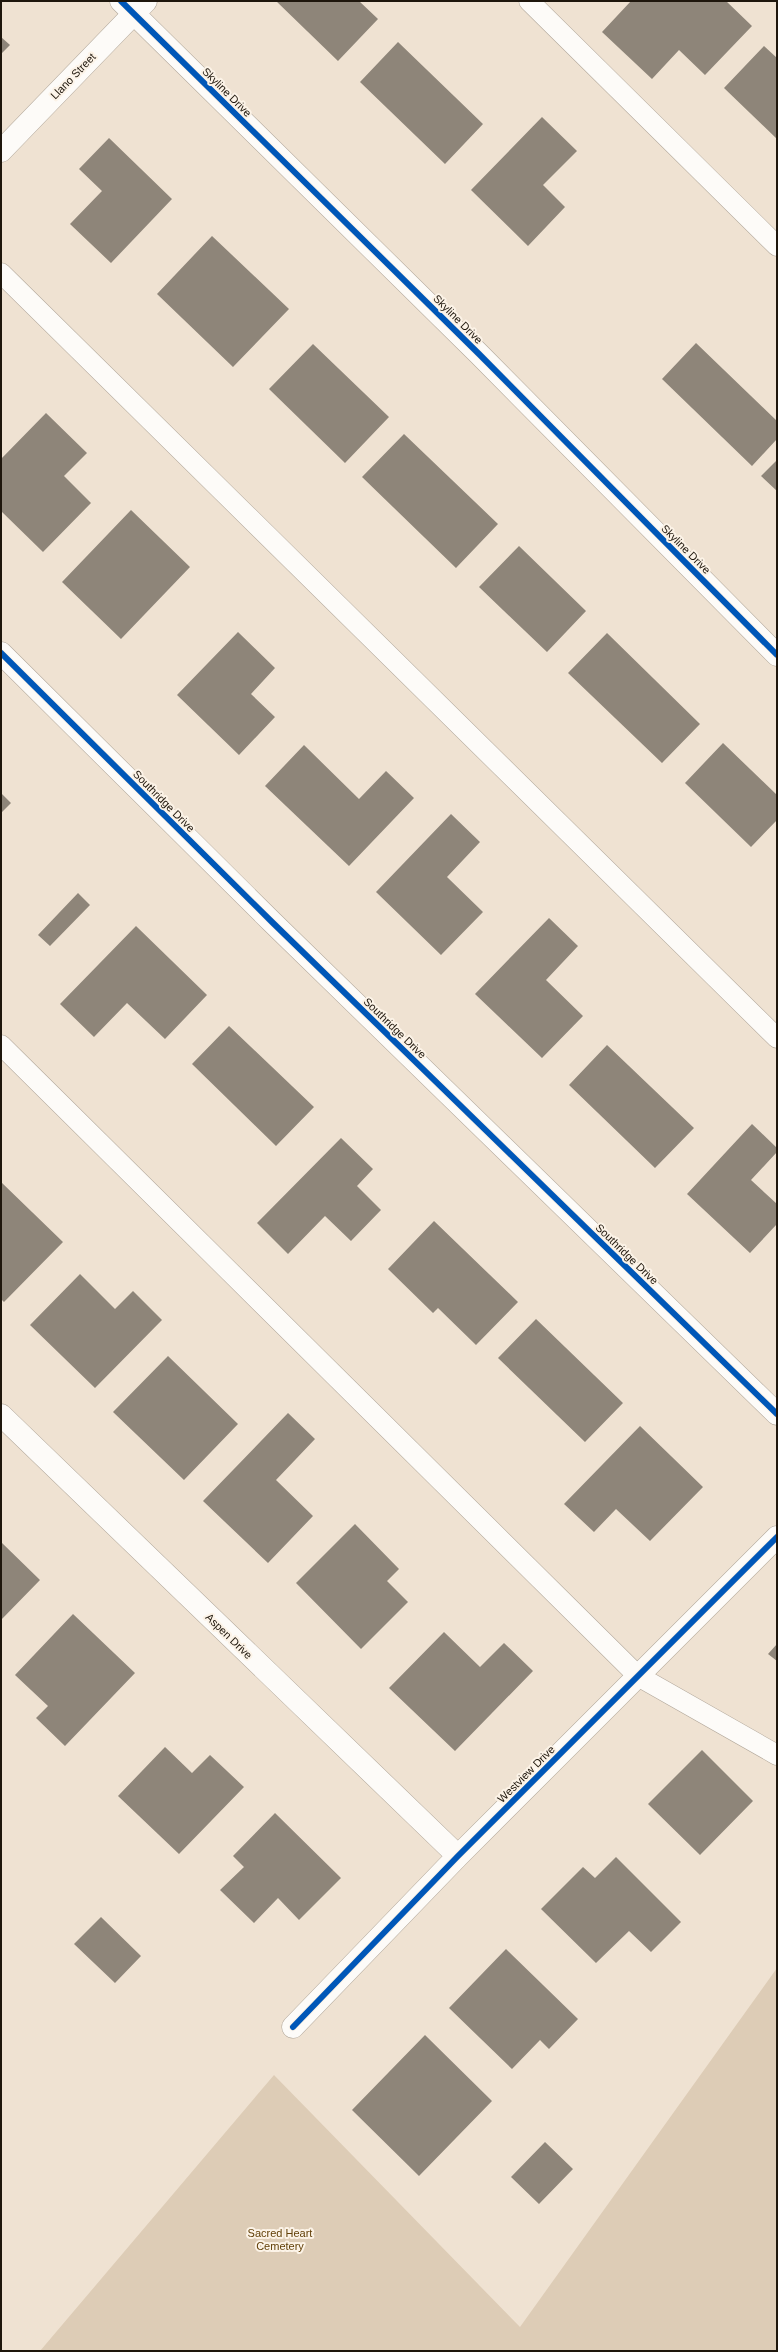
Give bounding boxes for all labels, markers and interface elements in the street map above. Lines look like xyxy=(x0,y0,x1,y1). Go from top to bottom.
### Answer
street label: Llano Street xyxy=(48,50,98,102)
street label: Skyline Drive xyxy=(200,65,254,119)
street label: Skyline Drive xyxy=(431,292,485,346)
street label: Skyline Drive xyxy=(659,522,713,576)
street label: Southridge Drive xyxy=(131,768,197,834)
street label: Southridge Drive xyxy=(361,995,429,1061)
street label: Southridge Drive xyxy=(593,1221,661,1287)
street label: Aspen Drive xyxy=(203,1611,255,1661)
street label: Westview Drive xyxy=(495,1743,557,1805)
park label: Sacred Heart Cemetery xyxy=(248,2227,312,2252)

